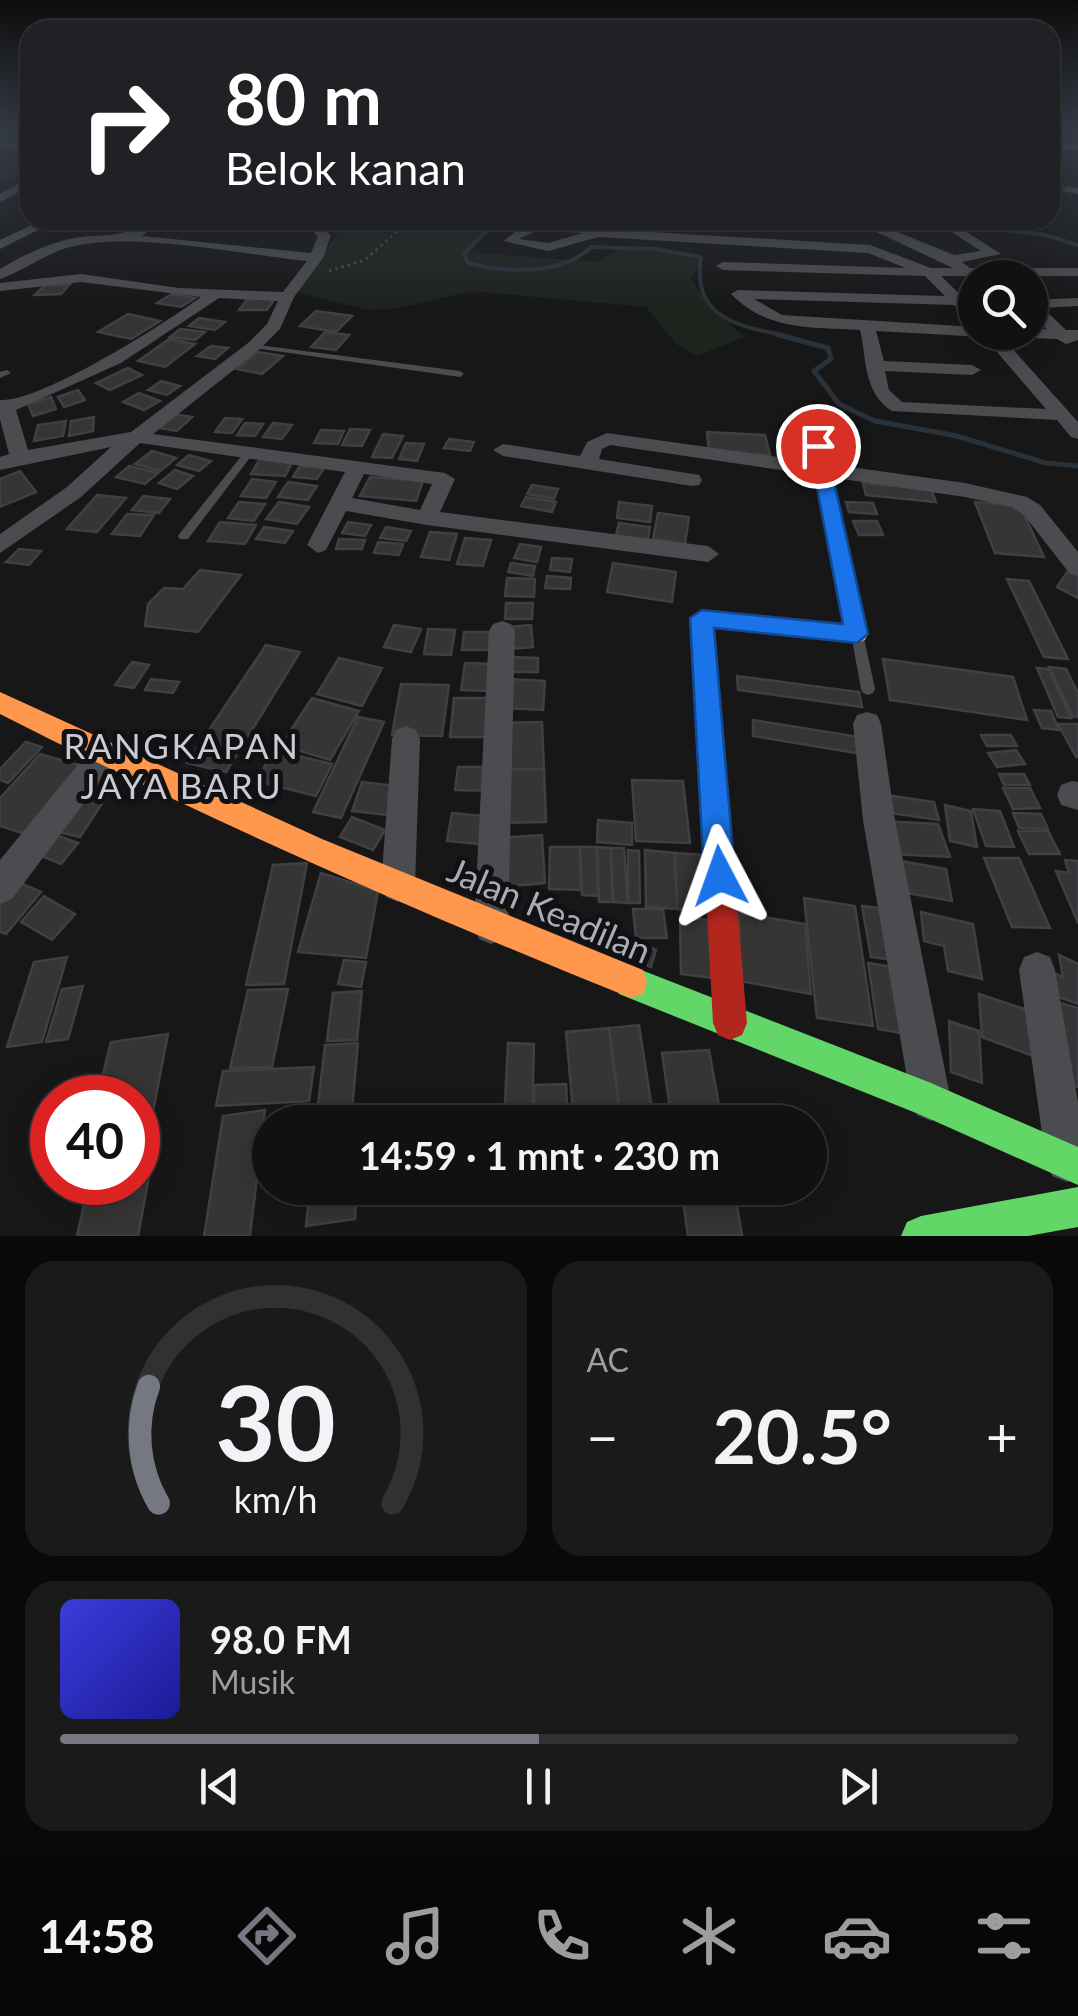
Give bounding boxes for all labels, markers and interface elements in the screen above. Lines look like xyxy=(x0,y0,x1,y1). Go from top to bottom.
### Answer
text: 80 m xyxy=(225,56,382,140)
icon: right xyxy=(60,60,190,190)
text: Belok kanan xyxy=(225,141,466,195)
map controls xyxy=(958,260,1048,350)
button: search xyxy=(958,260,1048,350)
pin xyxy=(776,404,861,489)
icon: arrive xyxy=(791,419,846,474)
district label: RANGKAPAN JAYA BARU xyxy=(64,724,300,806)
position arrow xyxy=(668,824,772,928)
street label: Jalan Keadilan xyxy=(442,848,658,971)
speed limit sign: 40 xyxy=(30,1075,160,1205)
text: 14:59 · 1 mnt · 230 m xyxy=(359,1132,720,1178)
text: AC xyxy=(587,1340,629,1379)
text: 30 xyxy=(215,1358,336,1483)
text: 20.5° xyxy=(713,1390,892,1480)
text: − xyxy=(587,1403,618,1469)
text: + xyxy=(986,1403,1018,1469)
text: km/h xyxy=(234,1478,318,1521)
text: 98.0 FM xyxy=(210,1616,352,1662)
text: Musik xyxy=(210,1662,295,1701)
icon: previous xyxy=(192,1759,247,1814)
icon: pause xyxy=(511,1759,566,1814)
icon: next xyxy=(831,1759,886,1814)
icon: directions xyxy=(232,1901,302,1971)
icon: music xyxy=(380,1901,450,1971)
icon: phone xyxy=(527,1901,597,1971)
icon: climate xyxy=(674,1901,744,1971)
icon: car xyxy=(822,1901,892,1971)
icon: filters xyxy=(969,1901,1039,1971)
text: 14:58 xyxy=(39,1909,155,1963)

